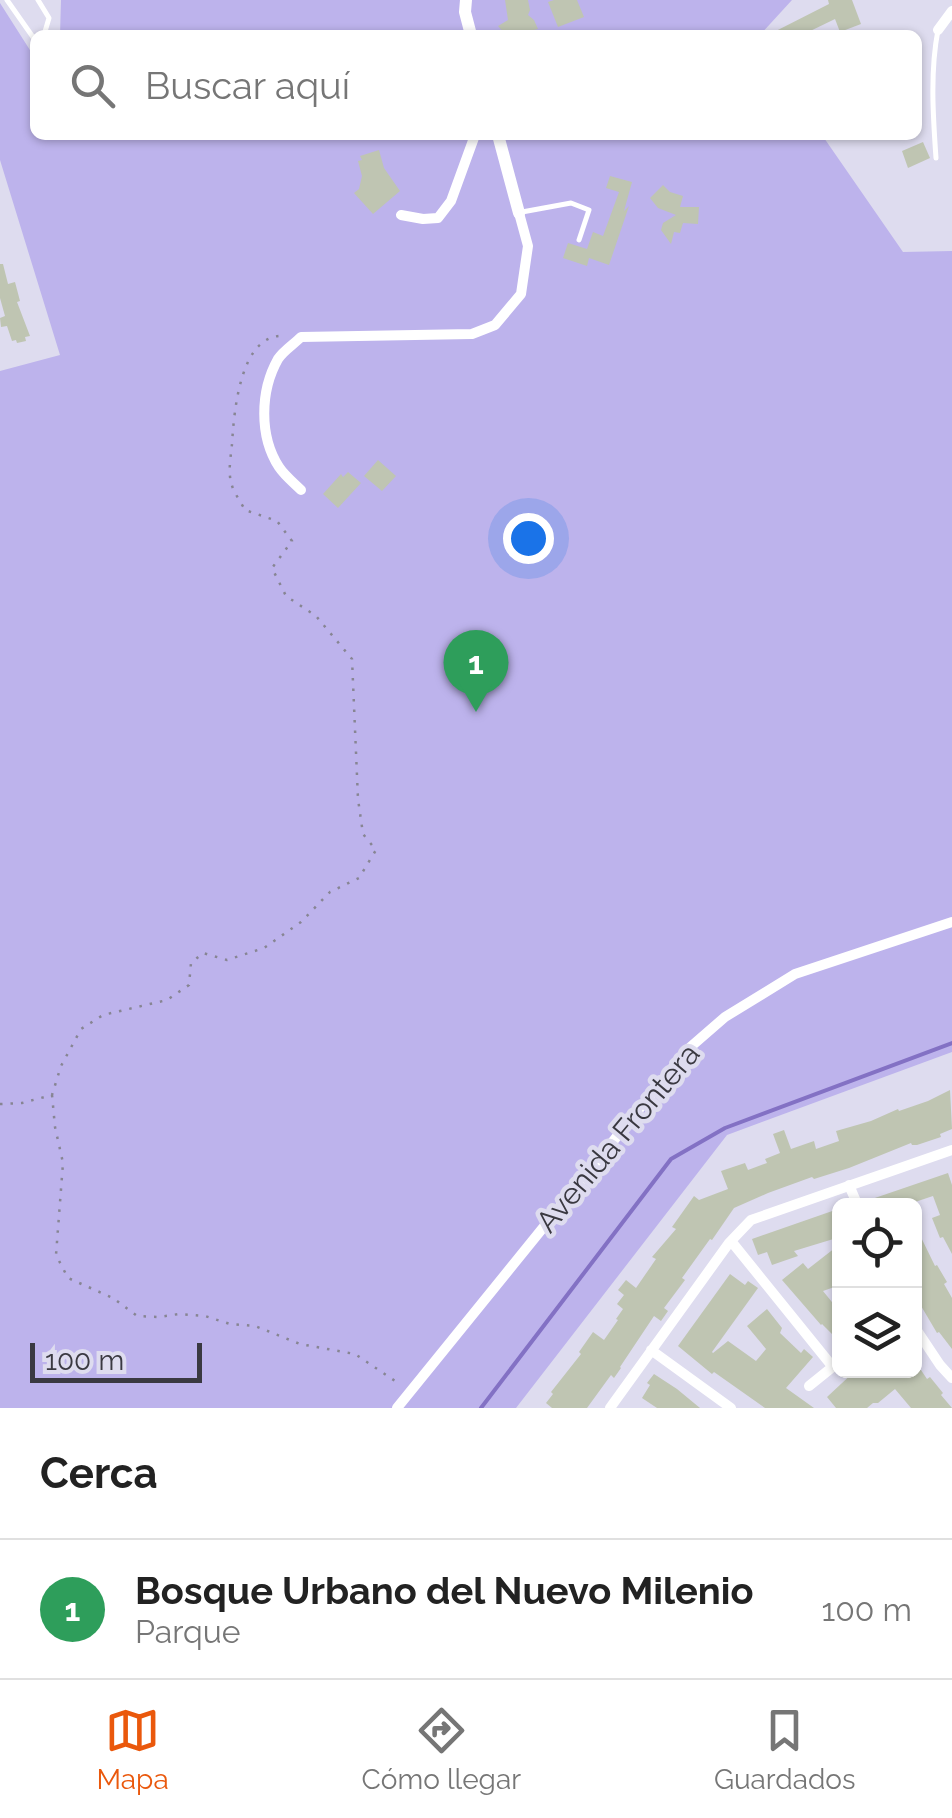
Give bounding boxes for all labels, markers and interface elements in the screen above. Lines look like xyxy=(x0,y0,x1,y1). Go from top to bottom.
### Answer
search box xyxy=(30,30,922,140)
icon: search xyxy=(65,58,120,113)
text: Buscar aquí xyxy=(145,63,350,108)
your location xyxy=(503,513,554,564)
pin: 1 xyxy=(444,630,508,712)
street label: Avenida Frontera xyxy=(529,1036,707,1239)
map controls xyxy=(832,1198,922,1378)
button: locate xyxy=(832,1198,922,1288)
button: layers xyxy=(832,1288,922,1378)
scale bar xyxy=(30,1338,202,1382)
text: 100 m xyxy=(45,1344,124,1377)
text: Cerca xyxy=(40,1449,158,1498)
text: Bosque Urbano del Nuevo Milenio xyxy=(135,1568,753,1613)
text: 1 xyxy=(65,1591,80,1628)
text: 100 m xyxy=(822,1591,912,1628)
text: Parque xyxy=(135,1613,240,1650)
tab: Mapa xyxy=(96,1703,169,1796)
tab: Cómo llegar xyxy=(362,1703,521,1796)
tab: Guardados xyxy=(714,1703,856,1796)

